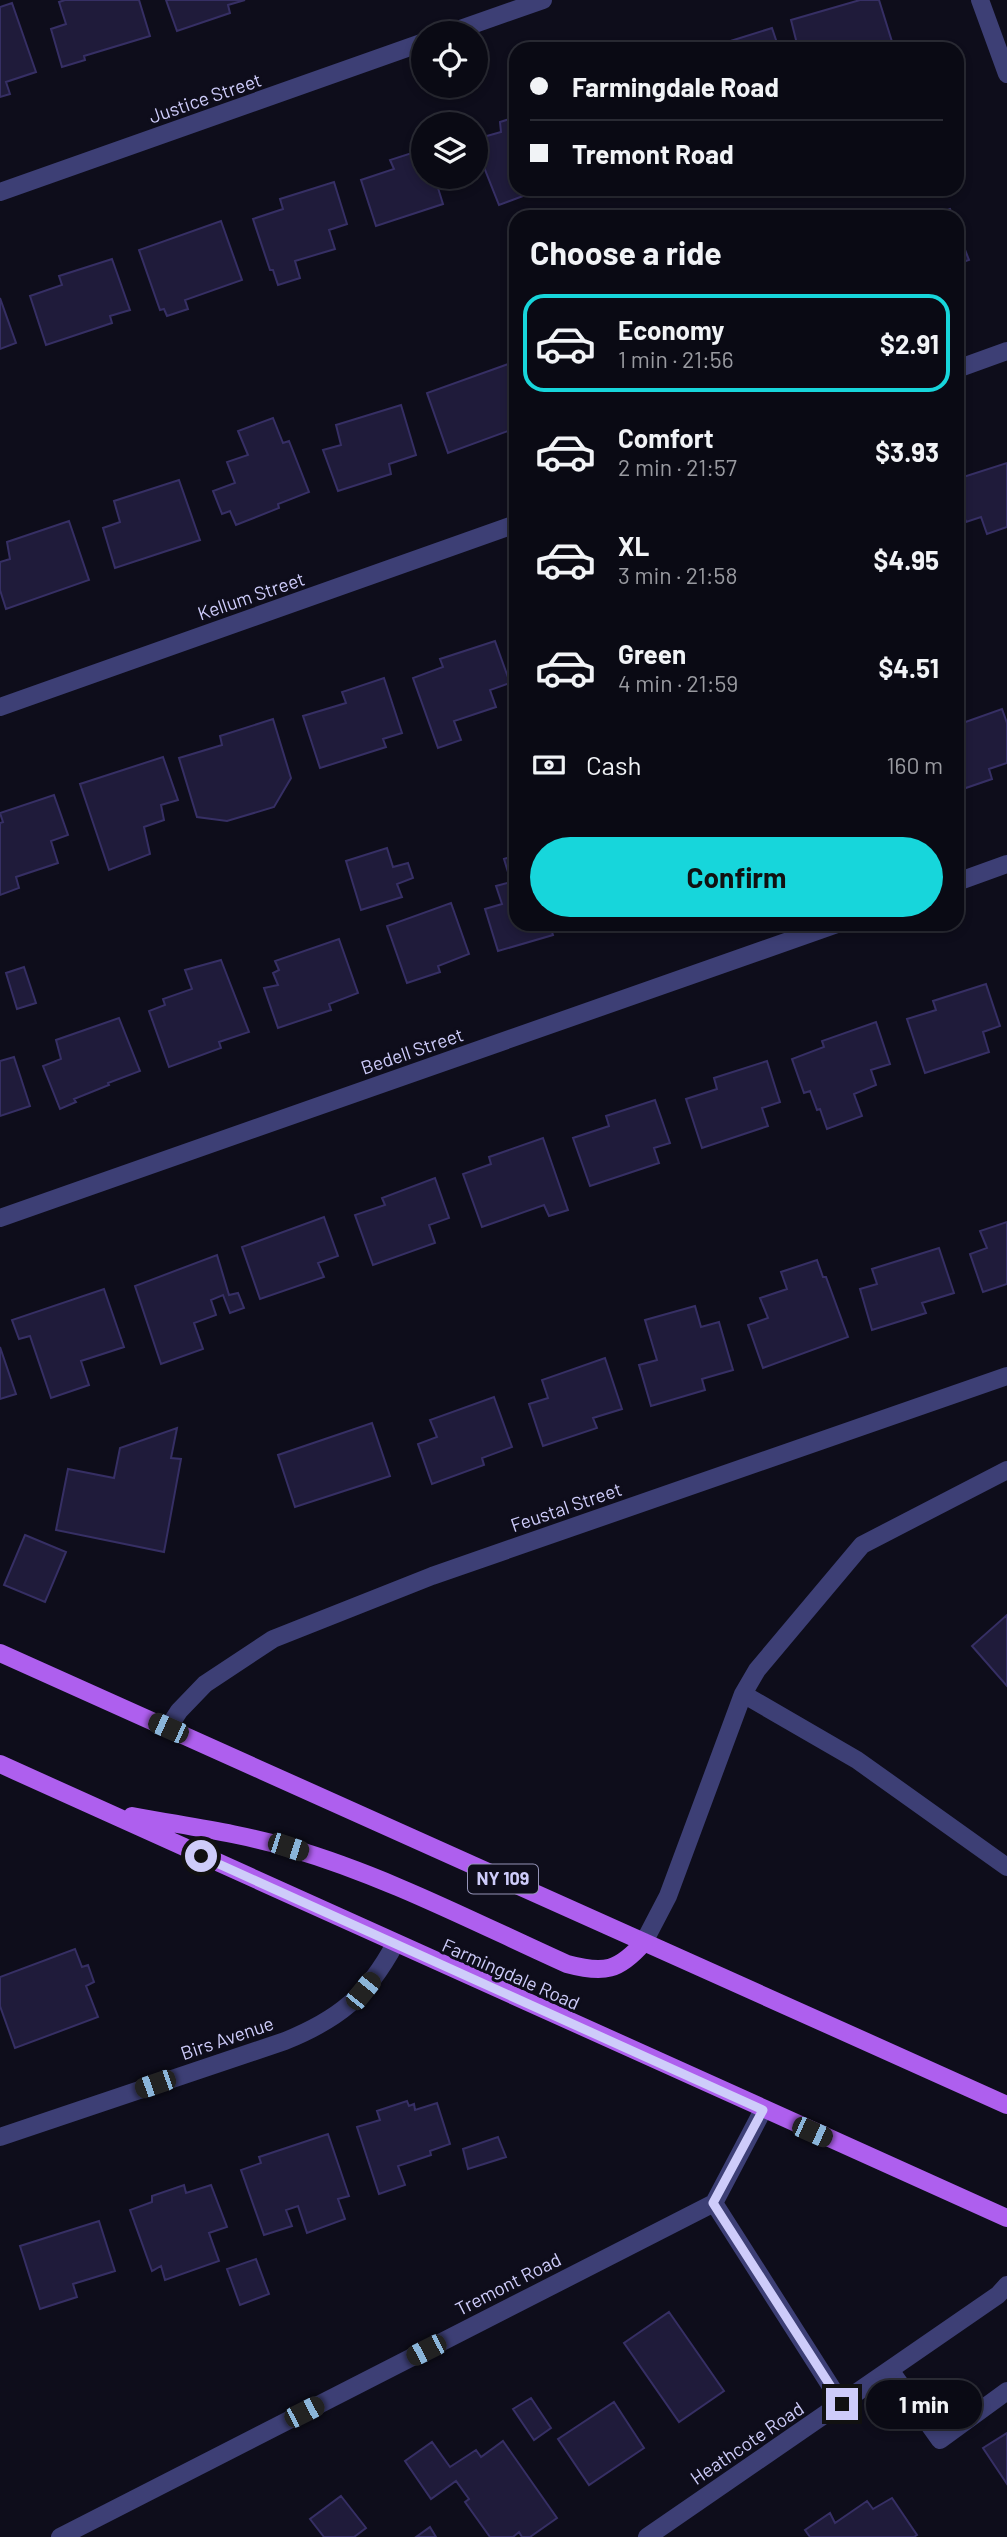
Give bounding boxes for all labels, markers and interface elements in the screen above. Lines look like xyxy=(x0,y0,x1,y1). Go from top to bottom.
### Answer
map controls xyxy=(411,21,488,189)
button: locate xyxy=(411,21,488,98)
street label: Justice Street xyxy=(145,68,264,128)
text: Farmingdale Road xyxy=(572,71,779,102)
button: layers xyxy=(411,112,488,189)
text: Tremont Road xyxy=(572,138,734,169)
text: Choose a ride xyxy=(530,233,722,271)
icon: car xyxy=(534,312,597,375)
text: Economy xyxy=(618,314,724,345)
text: $2.91 xyxy=(880,328,939,359)
text: 1 min · 21:56 xyxy=(618,345,733,373)
icon: car xyxy=(534,420,597,483)
text: Comfort xyxy=(618,422,714,453)
text: $3.93 xyxy=(875,436,939,467)
text: 2 min · 21:57 xyxy=(618,453,737,481)
icon: car xyxy=(534,528,597,591)
text: XL xyxy=(618,530,649,561)
text: $4.95 xyxy=(874,544,939,575)
text: 3 min · 21:58 xyxy=(618,561,737,589)
street label: Kellum Street xyxy=(194,566,307,625)
icon: car xyxy=(534,636,597,699)
text: Green xyxy=(618,638,686,669)
text: $4.51 xyxy=(878,652,939,683)
text: 4 min · 21:59 xyxy=(618,669,738,697)
icon: cash xyxy=(530,746,568,784)
text: Cash xyxy=(586,749,641,780)
text: 160 m xyxy=(886,751,943,779)
button: Confirm xyxy=(530,837,943,917)
street label: Bedell Street xyxy=(358,1022,466,1079)
street label: Feustal Street xyxy=(507,1477,624,1536)
car xyxy=(145,1710,192,1746)
car xyxy=(265,1831,312,1863)
route start xyxy=(185,1840,217,1872)
road number: NY 109 xyxy=(468,1865,538,1894)
street label: Farmingdale Road xyxy=(439,1933,584,2014)
car xyxy=(342,1968,385,2014)
street label: Birs Avenue xyxy=(177,2011,276,2064)
car xyxy=(132,2067,179,2101)
car xyxy=(789,2114,836,2150)
street label: Tremont Road xyxy=(451,2247,565,2320)
car xyxy=(403,2331,450,2369)
callout: 1 min xyxy=(866,2380,982,2428)
route end xyxy=(826,2388,858,2420)
text: 1 min xyxy=(899,2390,949,2418)
car xyxy=(281,2393,328,2431)
street label: Heathcote Road xyxy=(686,2396,808,2489)

